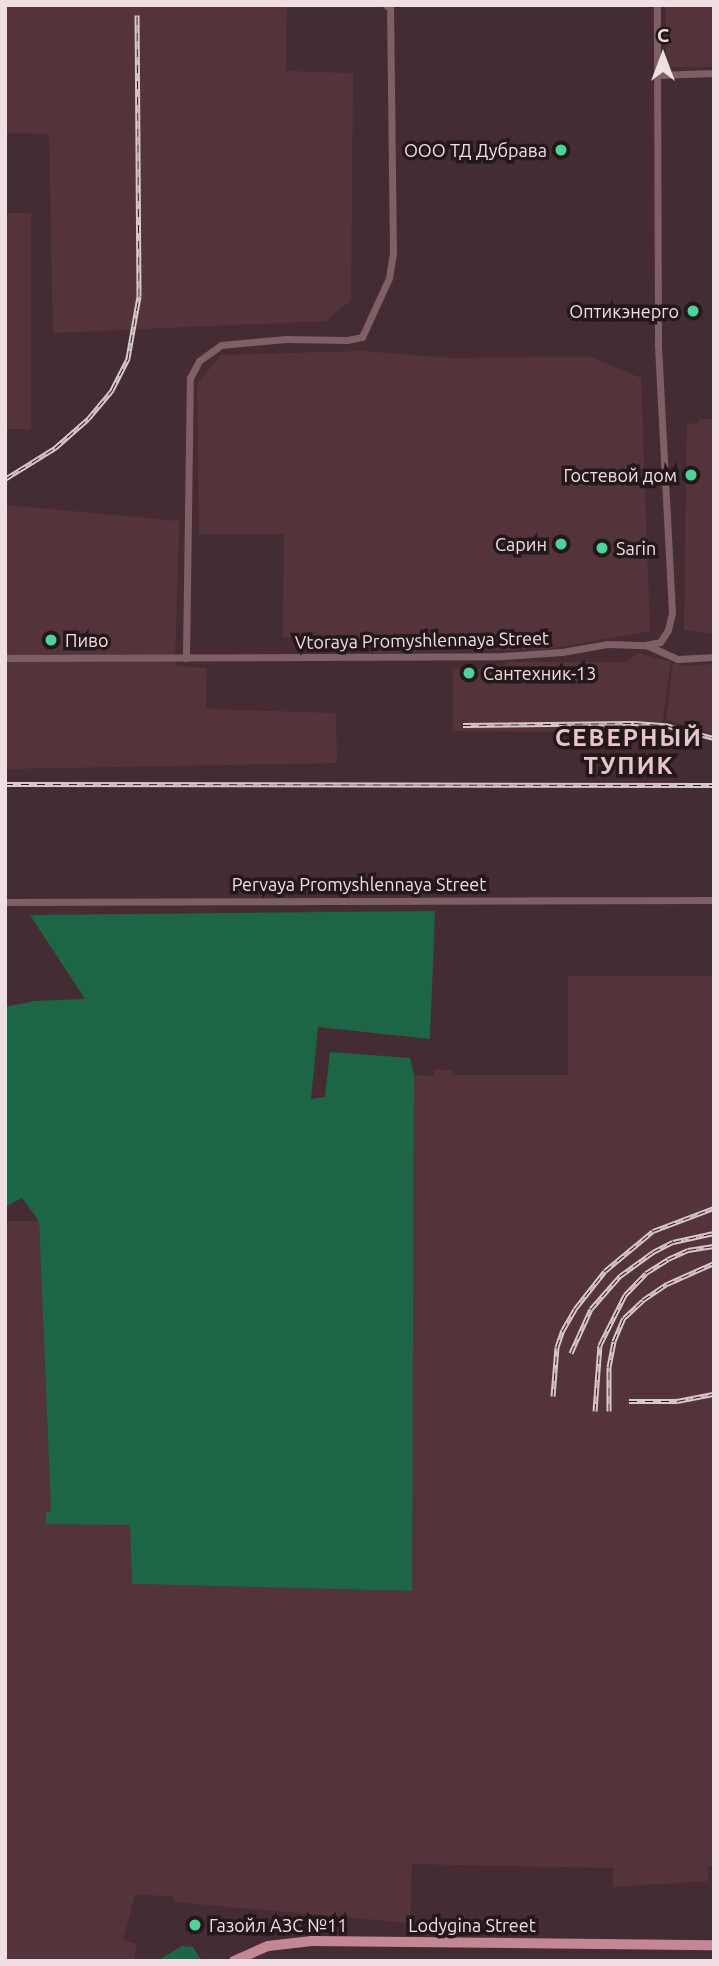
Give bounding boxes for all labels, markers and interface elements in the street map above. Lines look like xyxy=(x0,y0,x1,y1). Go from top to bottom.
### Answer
north arrow xyxy=(628,21,698,91)
text: С xyxy=(657,24,669,46)
place label: ООО ТД Дубрава xyxy=(404,139,547,161)
marker: ООО ТД Дубрава xyxy=(553,142,569,158)
place label: Оптикэнерго xyxy=(569,300,679,322)
marker: Оптикэнерго xyxy=(685,303,701,319)
place label: Гостевой дом xyxy=(563,464,677,486)
marker: Гостевой дом xyxy=(683,467,699,483)
place label: Сарин xyxy=(495,533,547,555)
marker: Сарин xyxy=(553,536,569,552)
place label: Sarin xyxy=(616,537,656,559)
marker: Sarin xyxy=(594,540,610,556)
street label: Vtoraya Promyshlennaya Street xyxy=(295,627,549,653)
place label: Пиво xyxy=(65,629,109,651)
marker: Пиво xyxy=(43,632,59,648)
place label: Сантехник-13 xyxy=(483,662,596,684)
marker: Сантехник-13 xyxy=(461,665,477,681)
district label: СЕВЕРНЫЙ ТУПИК xyxy=(556,724,702,780)
street label: Pervaya Promyshlennaya Street xyxy=(232,873,486,895)
place label: Газойл АЗС №11 xyxy=(209,1914,347,1936)
street label: Lodygina Street xyxy=(408,1914,536,1936)
marker: Газойл АЗС №11 xyxy=(187,1917,203,1933)

